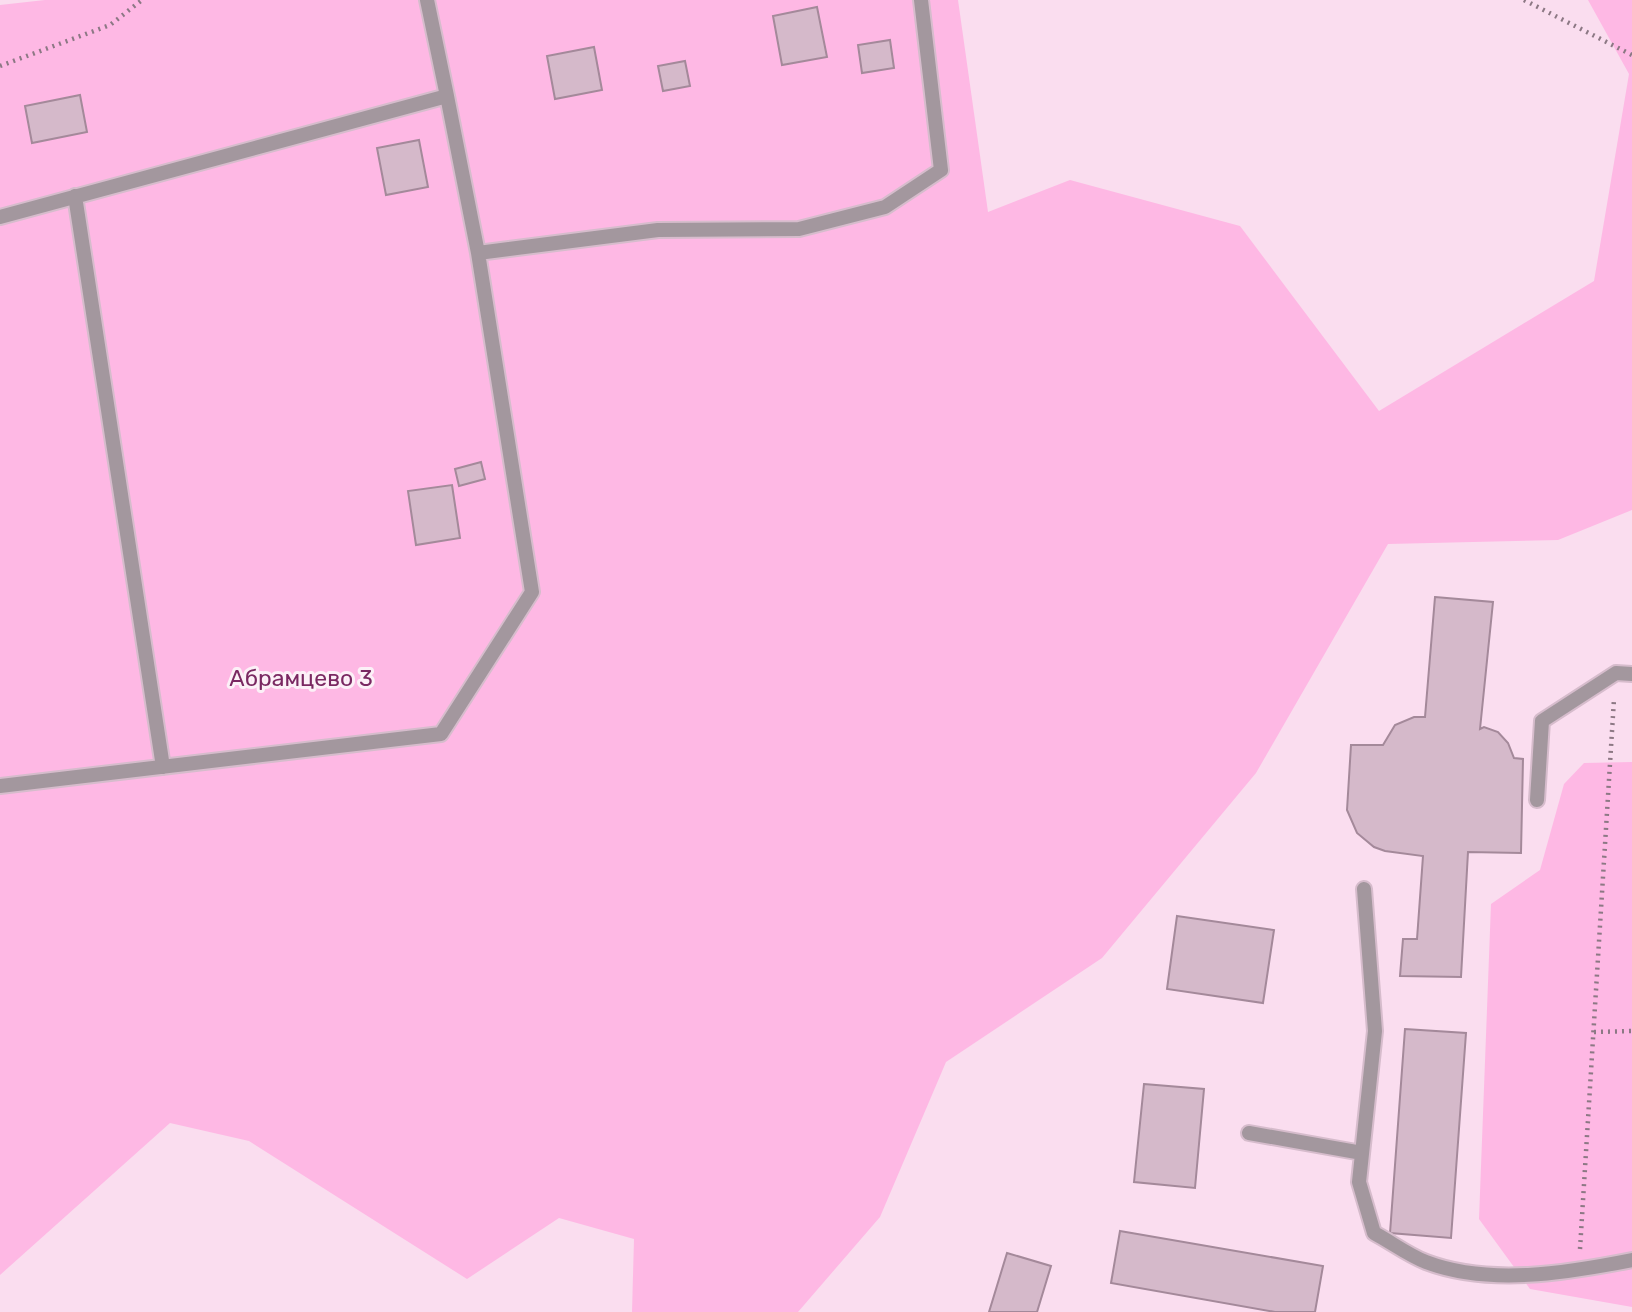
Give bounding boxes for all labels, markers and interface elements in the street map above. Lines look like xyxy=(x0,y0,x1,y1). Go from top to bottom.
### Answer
park label: Абрамцево 3 xyxy=(229,664,373,692)

